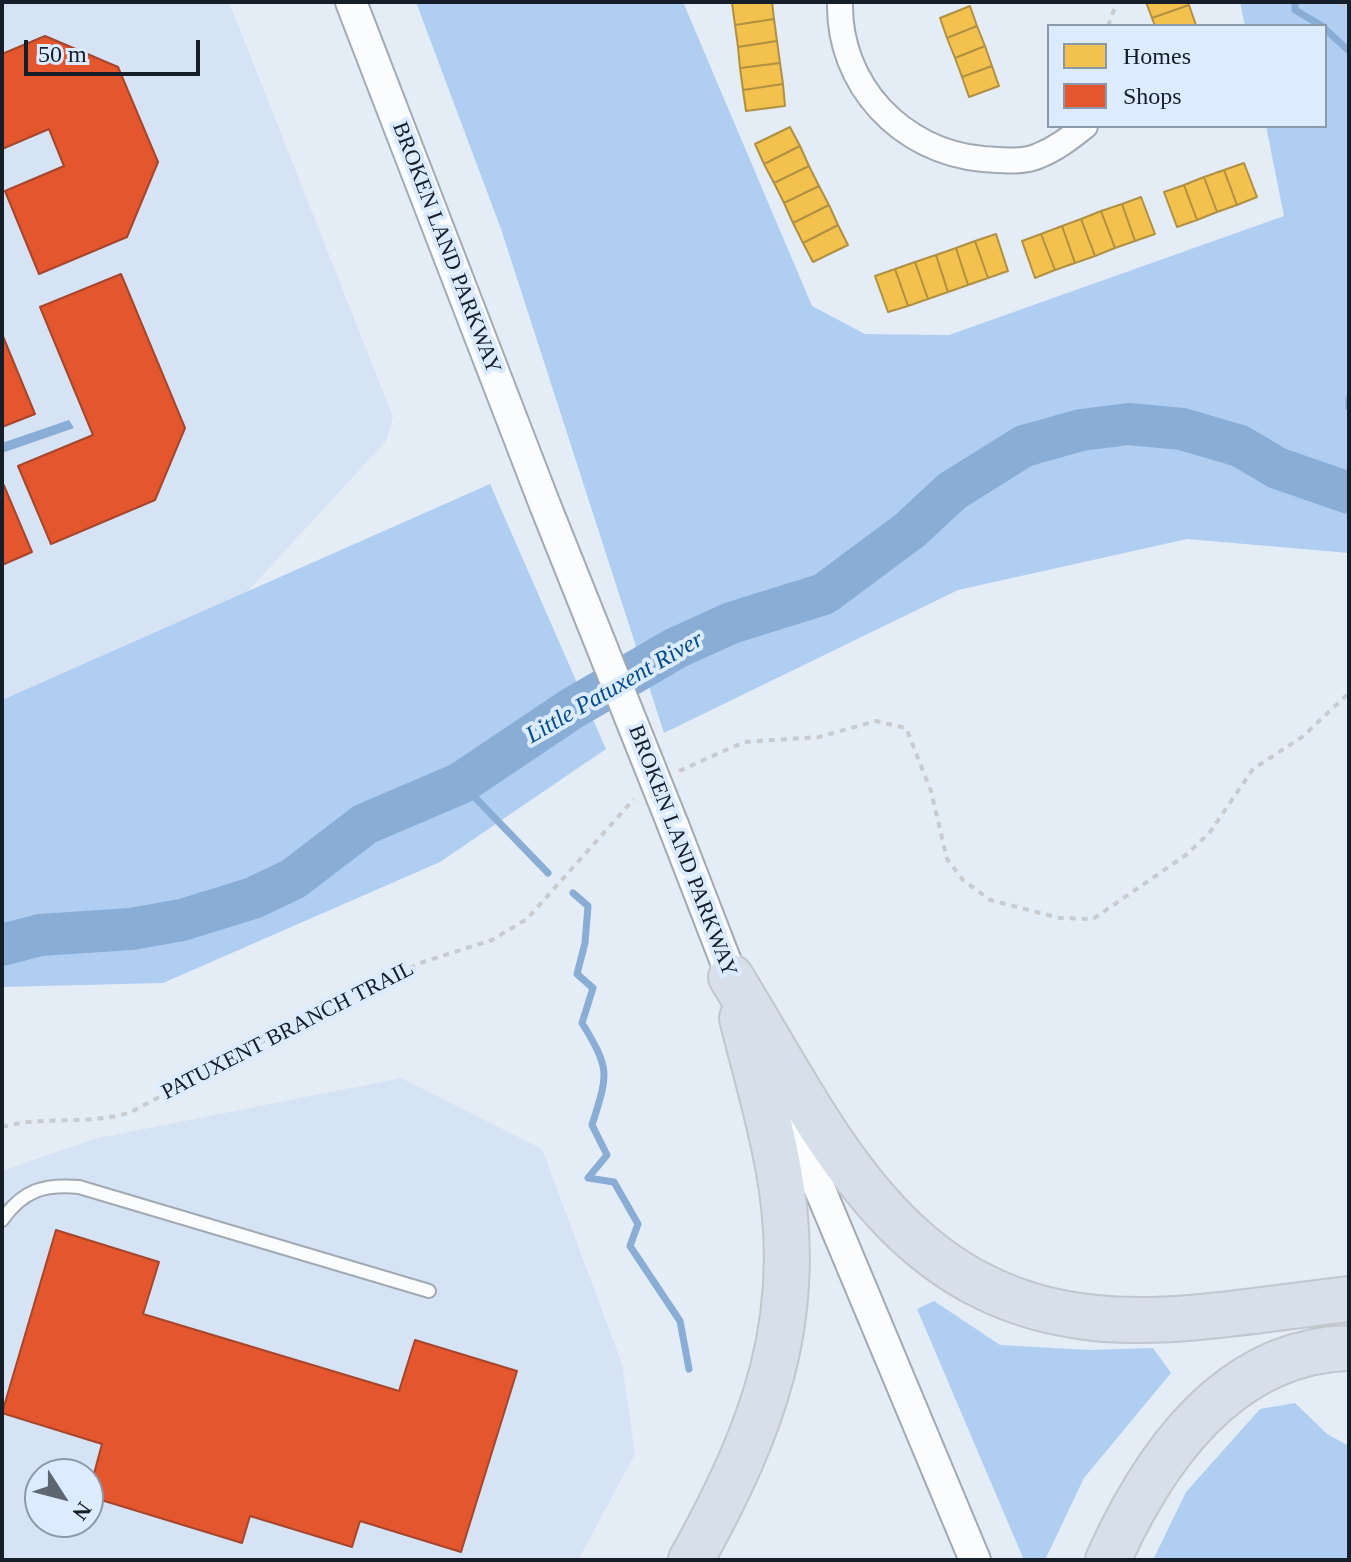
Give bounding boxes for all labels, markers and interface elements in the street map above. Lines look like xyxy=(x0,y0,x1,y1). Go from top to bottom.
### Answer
scale bar xyxy=(28,24,204,74)
legend xyxy=(1047,24,1327,128)
text: 50 m xyxy=(38,41,87,67)
text: Homes xyxy=(1123,43,1191,69)
text: Shops xyxy=(1123,83,1182,109)
street label: BROKEN LAND PARKWAY xyxy=(386,118,506,378)
water label: Little Patuxent River xyxy=(521,626,709,750)
street label: BROKEN LAND PARKWAY xyxy=(622,721,742,981)
street label: PATUXENT BRANCH TRAIL xyxy=(158,956,418,1106)
north arrow xyxy=(24,1458,104,1538)
text: N xyxy=(67,1497,97,1525)

